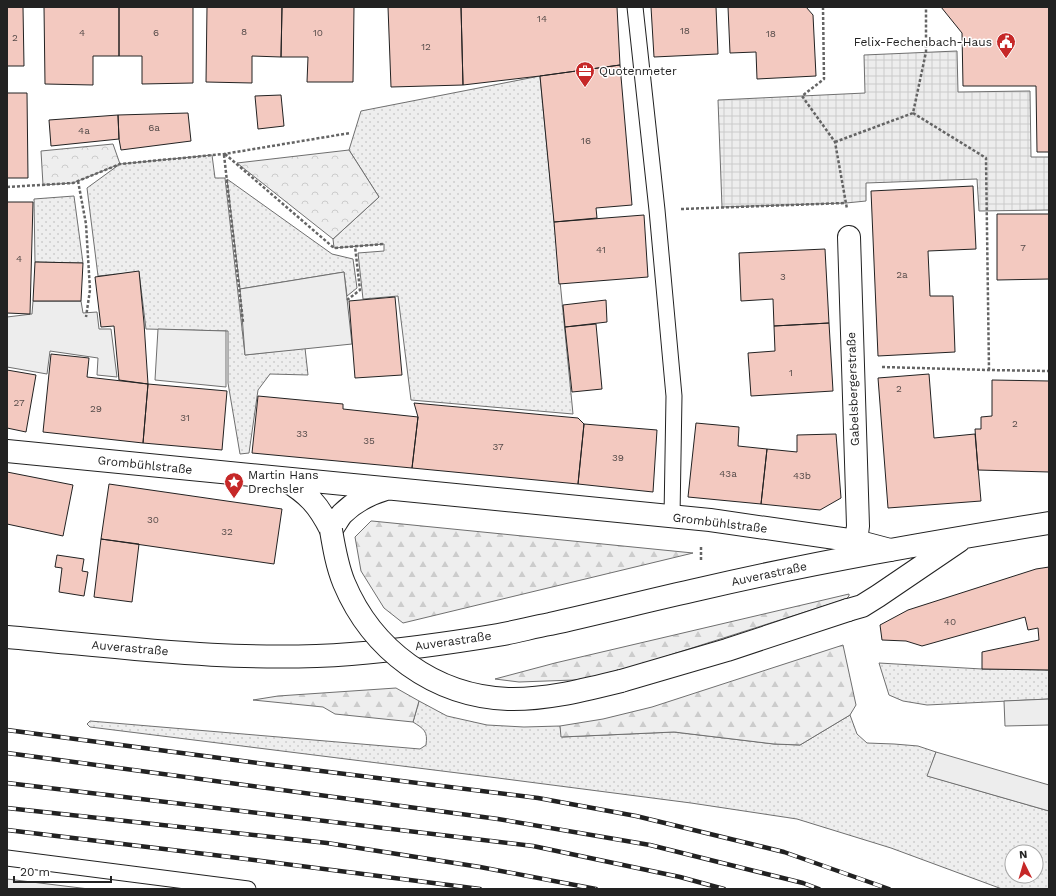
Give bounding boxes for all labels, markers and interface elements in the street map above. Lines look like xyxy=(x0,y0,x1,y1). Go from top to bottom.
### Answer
house number: 14 xyxy=(537,13,547,24)
house number: 18 xyxy=(680,25,690,36)
house number: 8 xyxy=(241,26,247,37)
house number: 4 xyxy=(79,27,85,38)
house number: 6 xyxy=(153,27,159,38)
house number: 10 xyxy=(313,27,323,38)
house number: 18 xyxy=(766,28,776,39)
public building icon: Felix-Fechenbach-Haus xyxy=(995,31,1017,59)
house number: 2 xyxy=(12,32,18,43)
place label: Felix-Fechenbach-Haus xyxy=(854,35,992,49)
house number: 12 xyxy=(421,41,431,52)
office icon: Quotenmeter xyxy=(574,60,596,88)
place label: Quotenmeter xyxy=(599,64,677,78)
house number: 6a xyxy=(148,122,160,133)
house number: 4a xyxy=(78,125,90,136)
house number: 16 xyxy=(581,135,591,146)
house number: 7 xyxy=(1020,242,1026,253)
house number: 41 xyxy=(596,244,606,255)
house number: 4 xyxy=(16,253,22,264)
house number: 2a xyxy=(896,269,908,280)
house number: 3 xyxy=(780,271,786,282)
street label: Gabelsbergerstraße xyxy=(844,332,862,446)
house number: 1 xyxy=(789,367,793,378)
house number: 2 xyxy=(896,383,902,394)
house number: 27 xyxy=(13,397,25,408)
house number: 29 xyxy=(90,403,102,414)
house number: 31 xyxy=(180,412,190,423)
house number: 2 xyxy=(1012,418,1018,429)
house number: 33 xyxy=(296,428,308,439)
house number: 35 xyxy=(363,435,375,446)
house number: 37 xyxy=(492,441,504,452)
house number: 39 xyxy=(612,452,624,463)
street label: Grombühlstraße xyxy=(97,453,193,477)
place label: Martin Hans Drechsler xyxy=(248,468,319,496)
house number: 43a xyxy=(719,468,737,479)
house number: 43b xyxy=(793,470,811,481)
place icon: Martin Hans Drechsler xyxy=(223,471,245,499)
street label: Grombühlstraße xyxy=(672,510,768,536)
house number: 30 xyxy=(147,514,159,525)
house number: 32 xyxy=(221,526,233,537)
street label: Auverastraße xyxy=(730,559,808,589)
house number: 40 xyxy=(944,616,956,627)
street label: Auverastraße xyxy=(414,629,492,653)
street label: Auverastraße xyxy=(91,638,169,658)
north arrow xyxy=(1004,844,1044,884)
text: N xyxy=(1019,848,1028,861)
scale bar xyxy=(14,858,111,884)
text: 20 m xyxy=(20,865,50,879)

